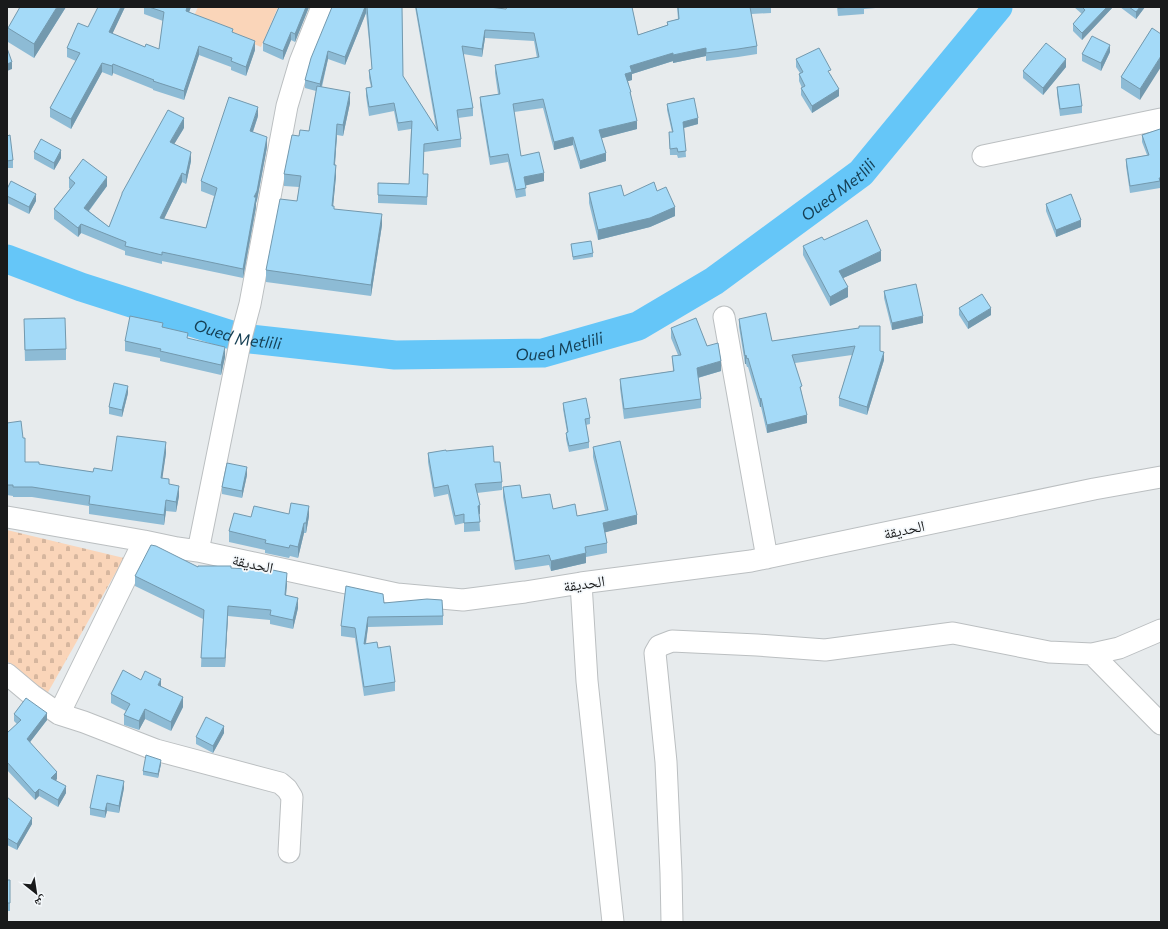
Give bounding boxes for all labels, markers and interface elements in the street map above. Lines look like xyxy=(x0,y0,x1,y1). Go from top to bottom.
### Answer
water label: Oued Metlili xyxy=(796,154,879,224)
water label: Oued Metlili xyxy=(192,314,283,352)
water label: Oued Metlili xyxy=(515,327,606,363)
street label: الحديقة xyxy=(882,516,926,542)
street label: الحديقة xyxy=(231,550,275,576)
street label: الحديقة xyxy=(562,571,606,595)
north arrow xyxy=(16,873,56,913)
text: ش xyxy=(32,892,50,911)

